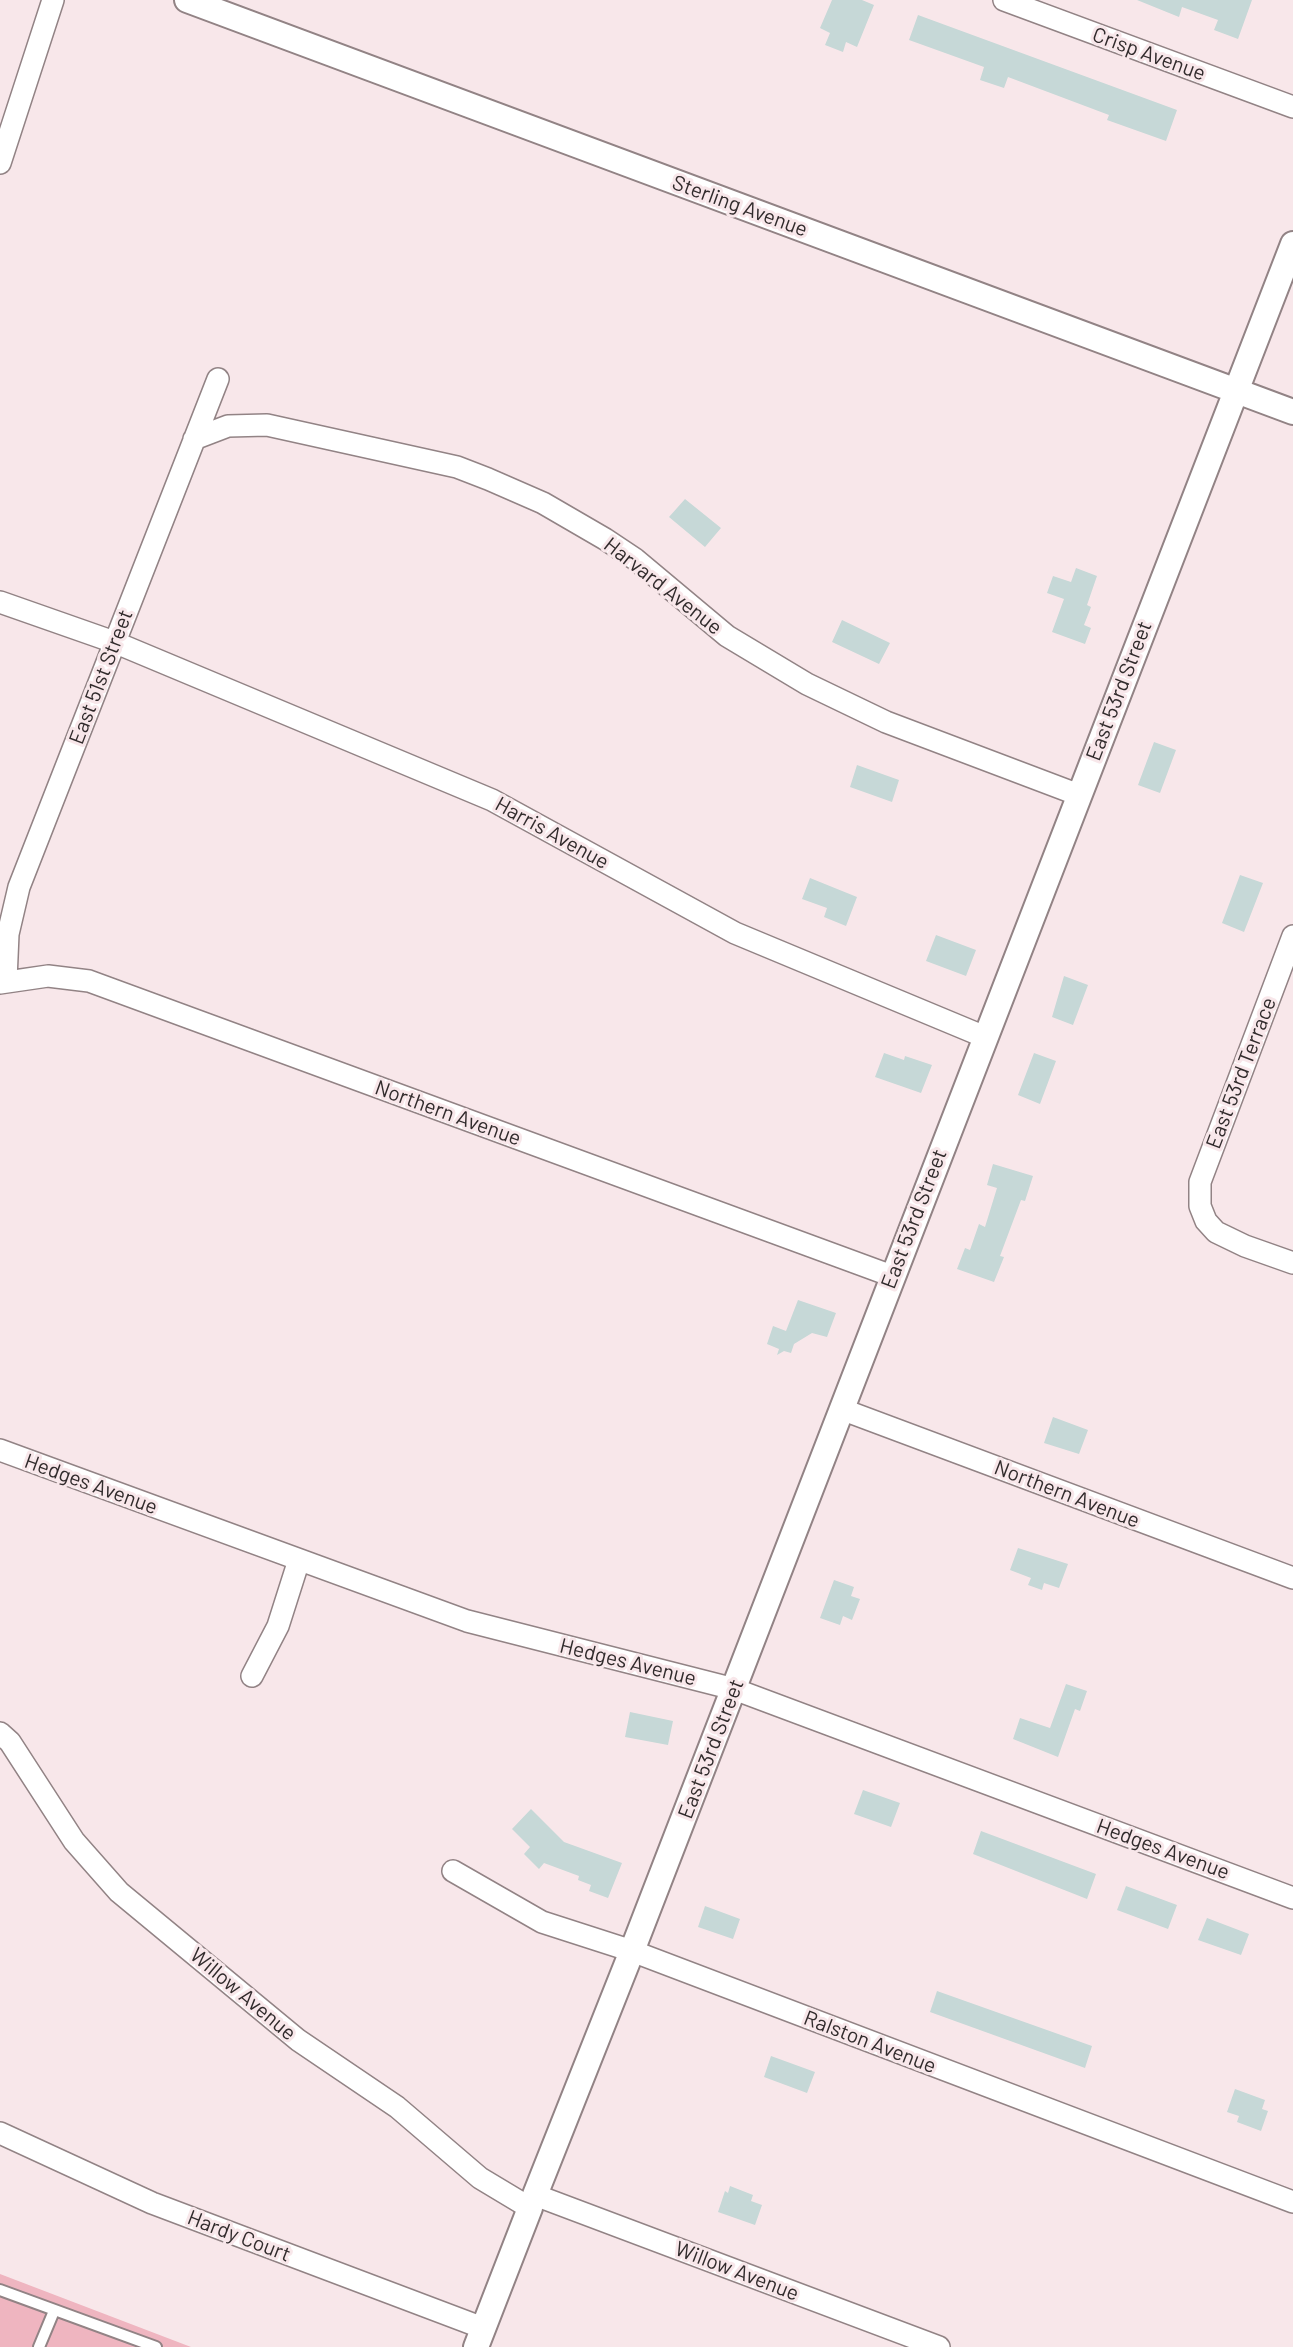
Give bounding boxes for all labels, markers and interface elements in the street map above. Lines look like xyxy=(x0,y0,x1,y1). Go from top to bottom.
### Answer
street label: Crisp Avenue xyxy=(1089,22,1209,86)
street label: Sterling Avenue xyxy=(669,170,811,242)
street label: Harvard Avenue xyxy=(599,532,727,640)
street label: East 51st Street xyxy=(64,606,138,748)
street label: East 53rd Street xyxy=(1081,618,1157,764)
street label: Harris Avenue xyxy=(491,791,613,875)
street label: East 53rd Terrace xyxy=(1201,994,1281,1152)
street label: Northern Avenue xyxy=(372,1075,524,1151)
street label: East 53rd Street xyxy=(876,1146,952,1292)
street label: Hedges Avenue xyxy=(21,1448,161,1520)
street label: Northern Avenue xyxy=(991,1455,1143,1533)
street label: Hedges Avenue xyxy=(557,1633,699,1691)
street label: East 53rd Street xyxy=(673,1676,749,1822)
street label: Hedges Avenue xyxy=(1093,1813,1233,1885)
street label: Willow Avenue xyxy=(185,1942,301,2046)
street label: Ralston Avenue xyxy=(800,2005,940,2079)
street label: Hardy Court xyxy=(184,2205,294,2267)
street label: Willow Avenue xyxy=(672,2236,802,2306)

